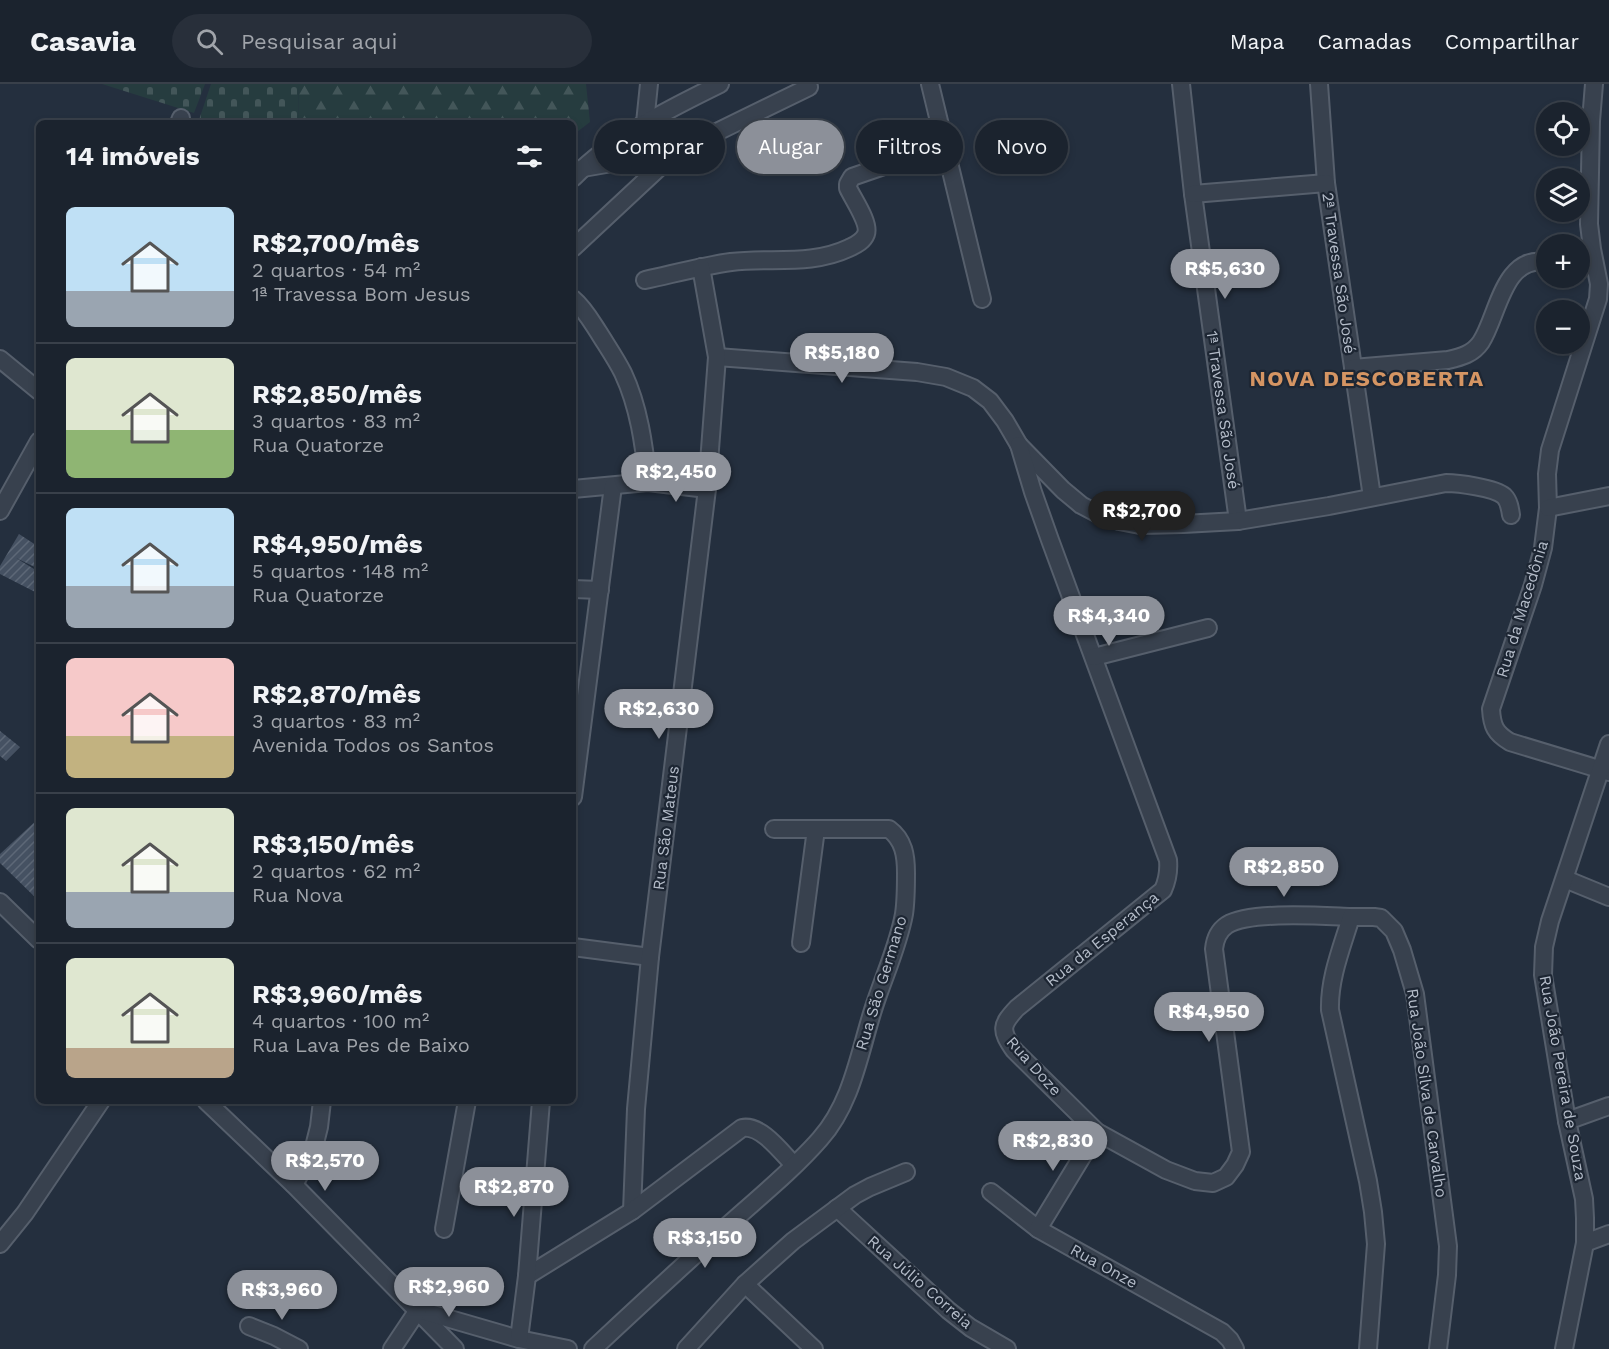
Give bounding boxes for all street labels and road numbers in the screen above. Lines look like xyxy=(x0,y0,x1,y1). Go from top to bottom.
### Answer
street label: 2ª Travessa São José xyxy=(1318,191,1360,355)
street label: 1ª Travessa São José xyxy=(1202,330,1244,490)
street label: Rua da Macedônia xyxy=(1492,538,1552,680)
street label: Rua São Mateus xyxy=(649,765,683,891)
street label: Rua da Esperança xyxy=(1042,888,1162,990)
street label: Rua São Germano xyxy=(851,913,911,1053)
street label: Rua João Pereira de Souza xyxy=(1536,974,1590,1182)
street label: Rua João Silva de Carvalho xyxy=(1403,987,1451,1199)
street label: Rua Doze xyxy=(1002,1032,1066,1100)
street label: Rua Júlio Correia xyxy=(864,1231,976,1333)
street label: Rua Onze xyxy=(1067,1240,1141,1292)

